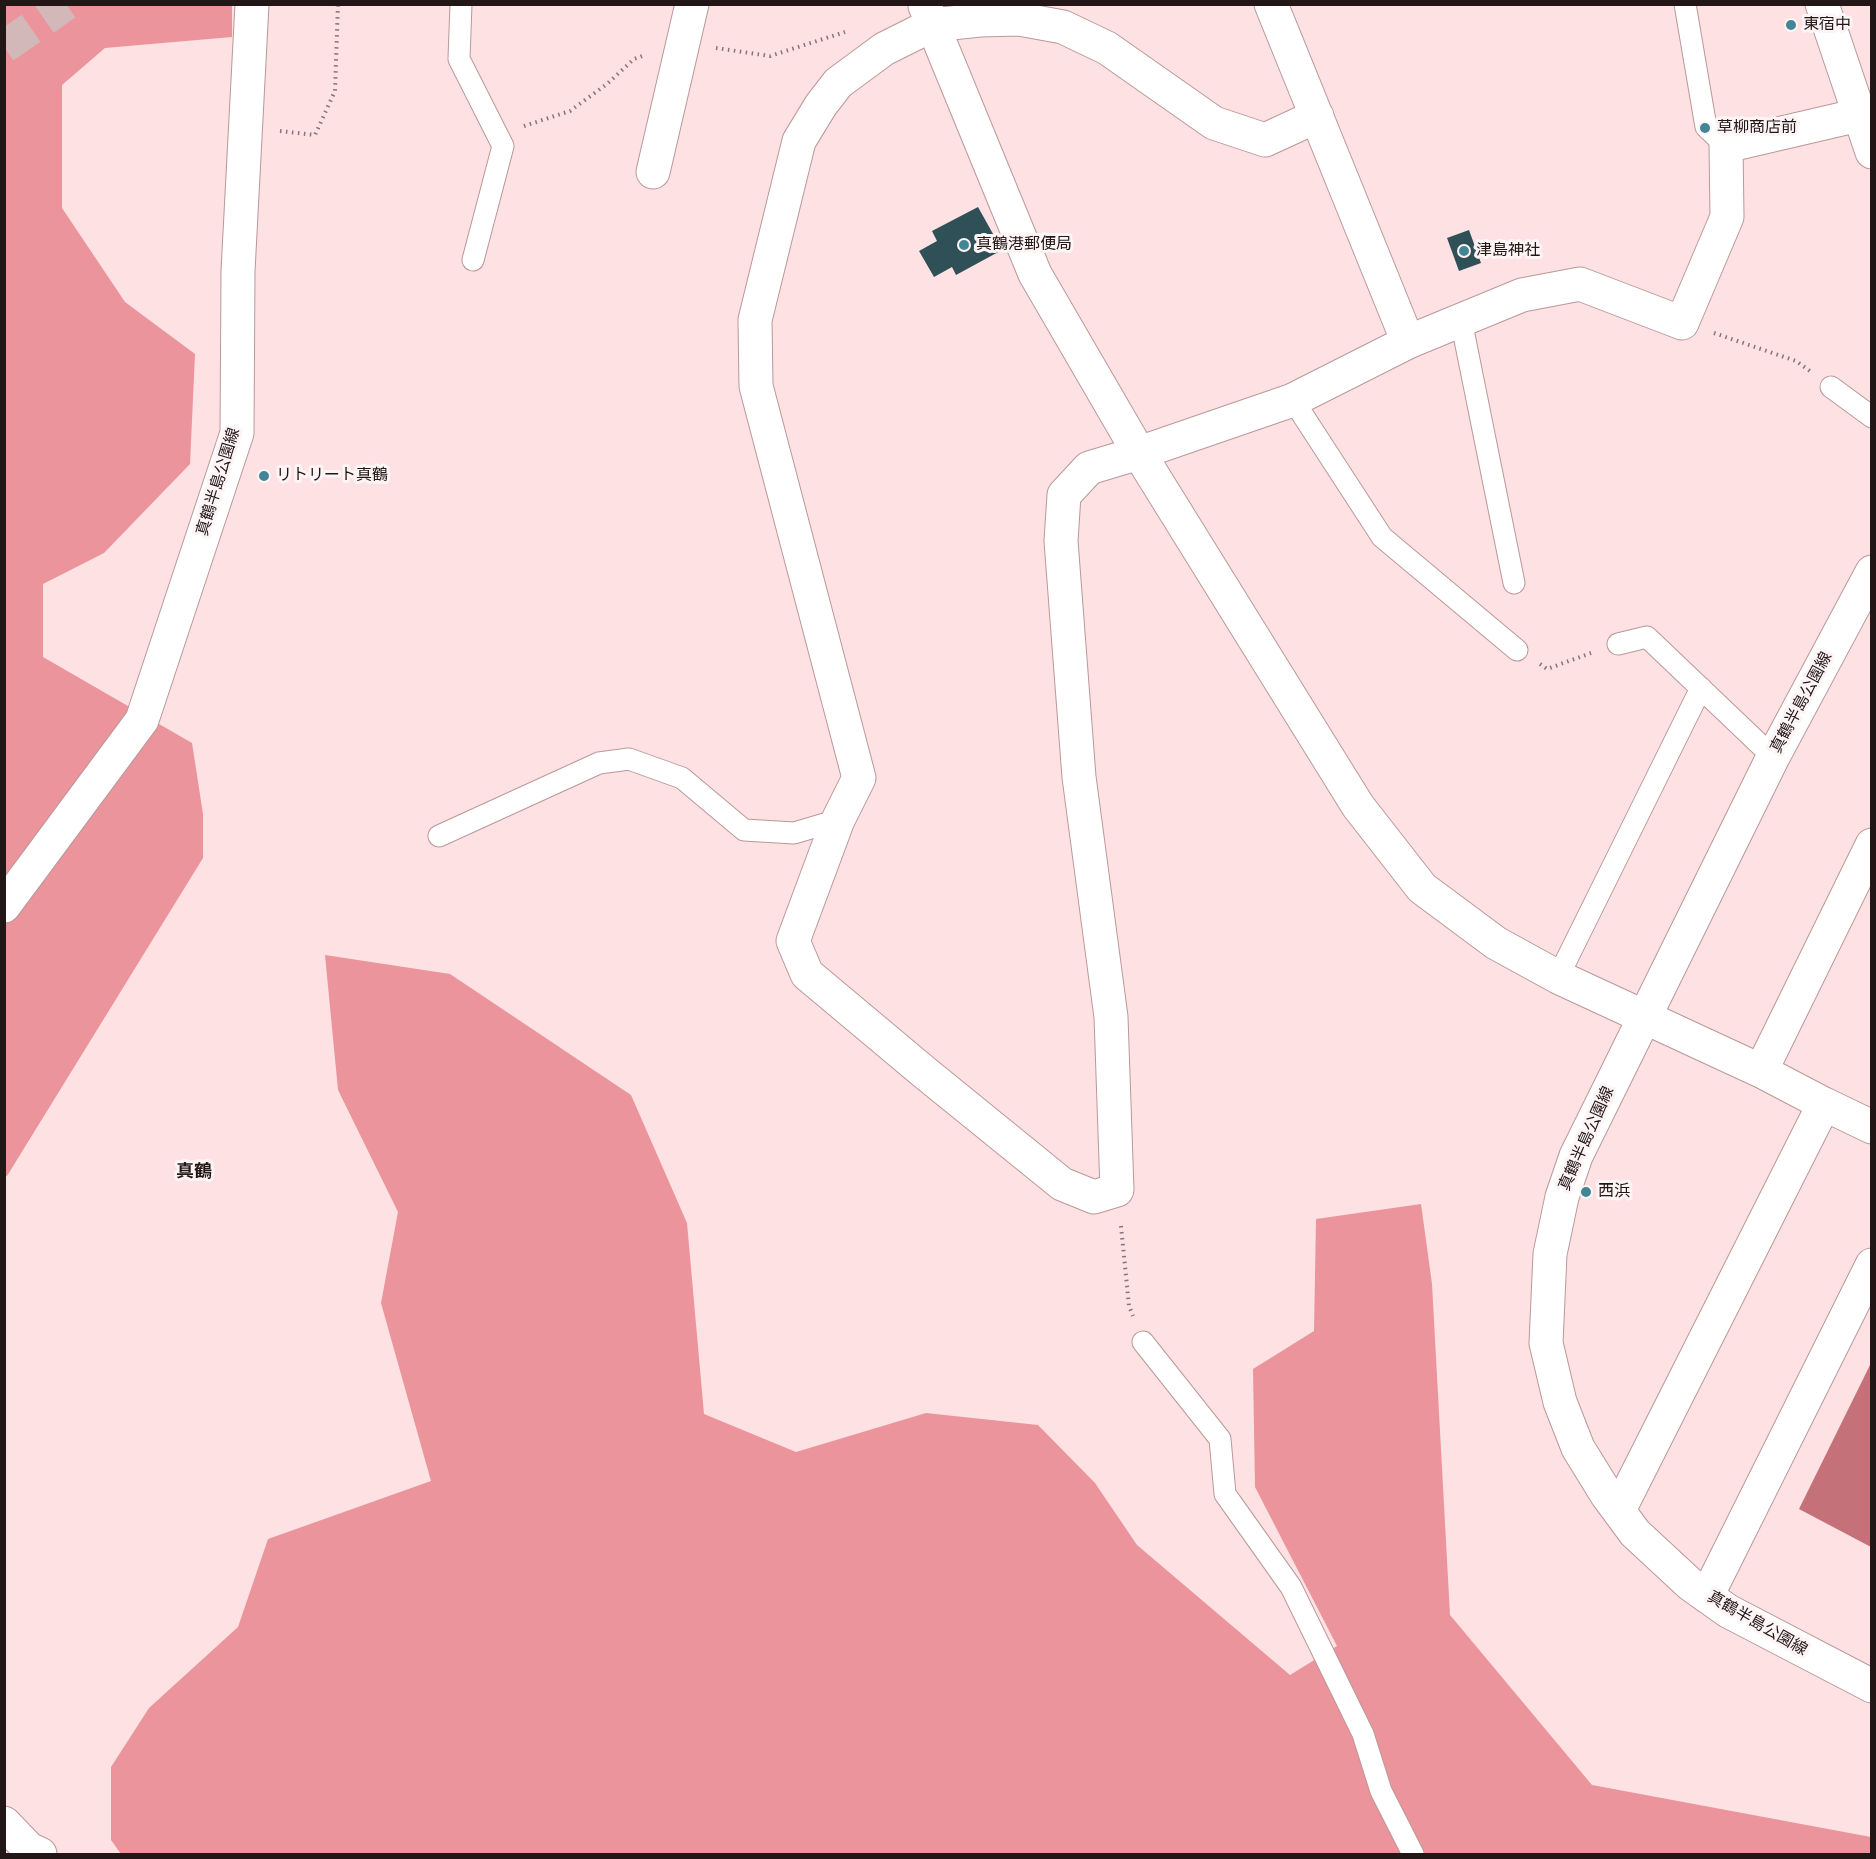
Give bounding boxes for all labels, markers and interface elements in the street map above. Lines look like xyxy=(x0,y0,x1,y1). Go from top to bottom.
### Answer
place label: 東宿中 xyxy=(1803,15,1851,35)
marker: 東宿中 xyxy=(1784,18,1798,32)
place label: 草柳商店前 xyxy=(1717,118,1797,138)
marker: 草柳商店前 xyxy=(1698,121,1712,135)
place label: 真鶴港郵便局 xyxy=(976,235,1072,255)
marker: 真鶴港郵便局 xyxy=(957,238,971,252)
place label: 津島神社 xyxy=(1476,241,1540,261)
marker: 津島神社 xyxy=(1457,244,1471,258)
street label: 真鶴半島公園線 xyxy=(193,426,245,538)
place label: リトリート真鶴 xyxy=(276,466,388,486)
marker: リトリート真鶴 xyxy=(257,469,271,483)
street label: 真鶴半島公園線 xyxy=(1767,649,1837,757)
street label: 真鶴半島公園線 xyxy=(1555,1084,1619,1194)
district label: 真鶴 xyxy=(176,1161,212,1183)
place label: 西浜 xyxy=(1598,1182,1630,1202)
marker: 西浜 xyxy=(1579,1185,1593,1199)
street label: 真鶴半島公園線 xyxy=(1704,1588,1810,1660)

